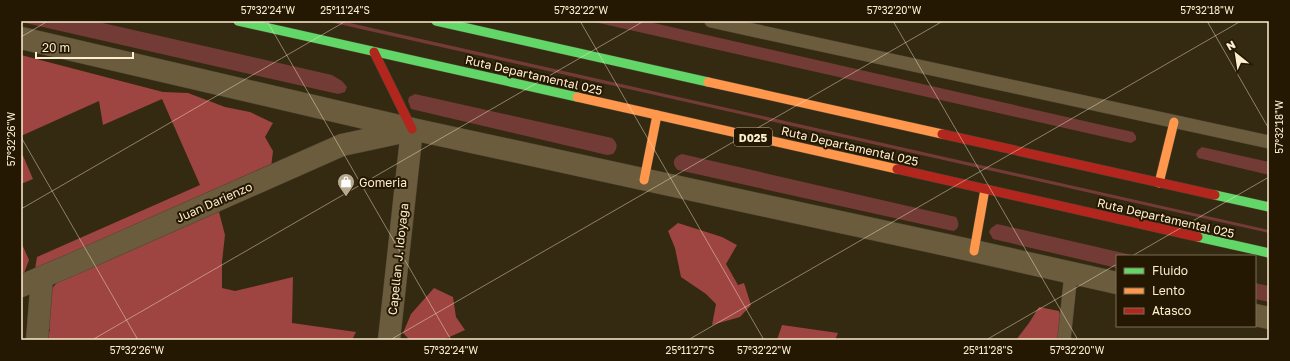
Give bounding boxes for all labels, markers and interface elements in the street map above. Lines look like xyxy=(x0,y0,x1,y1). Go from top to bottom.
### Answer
text: 57°32'24"W xyxy=(241,4,296,16)
text: 25°11'24"S xyxy=(320,4,370,16)
text: 57°32'22"W xyxy=(554,4,608,16)
text: 57°32'20"W xyxy=(867,4,922,16)
text: 57°32'18"W xyxy=(1180,4,1234,16)
scale bar xyxy=(36,34,133,60)
north arrow xyxy=(1216,34,1256,74)
text: N xyxy=(1224,37,1238,53)
text: 20 m xyxy=(42,40,70,55)
street label: Ruta Departamental 025 xyxy=(464,52,604,98)
text: 57°32'18"W xyxy=(1273,100,1285,154)
text: 57°32'26"W xyxy=(5,111,17,166)
street label: Ruta Departamental 025 xyxy=(780,123,920,169)
road number: D025 xyxy=(734,128,772,146)
shop icon: Gomeria xyxy=(336,172,356,197)
place label: Gomeria xyxy=(359,175,407,190)
street label: Juan Darienzo xyxy=(174,179,254,225)
street label: Ruta Departamental 025 xyxy=(1096,195,1236,241)
street label: Capellan J. Idoyaga xyxy=(385,202,411,316)
legend xyxy=(1116,255,1256,327)
text: Fluido xyxy=(1152,263,1188,278)
text: Lento xyxy=(1152,283,1185,298)
text: Atasco xyxy=(1152,303,1191,318)
text: 57°32'26"W xyxy=(110,344,165,356)
text: 57°32'24"W xyxy=(424,344,479,356)
text: 25°11'27"S xyxy=(666,344,714,356)
text: 57°32'22"W xyxy=(737,344,791,356)
text: 25°11'28"S xyxy=(963,344,1013,356)
text: 57°32'20"W xyxy=(1050,344,1105,356)

